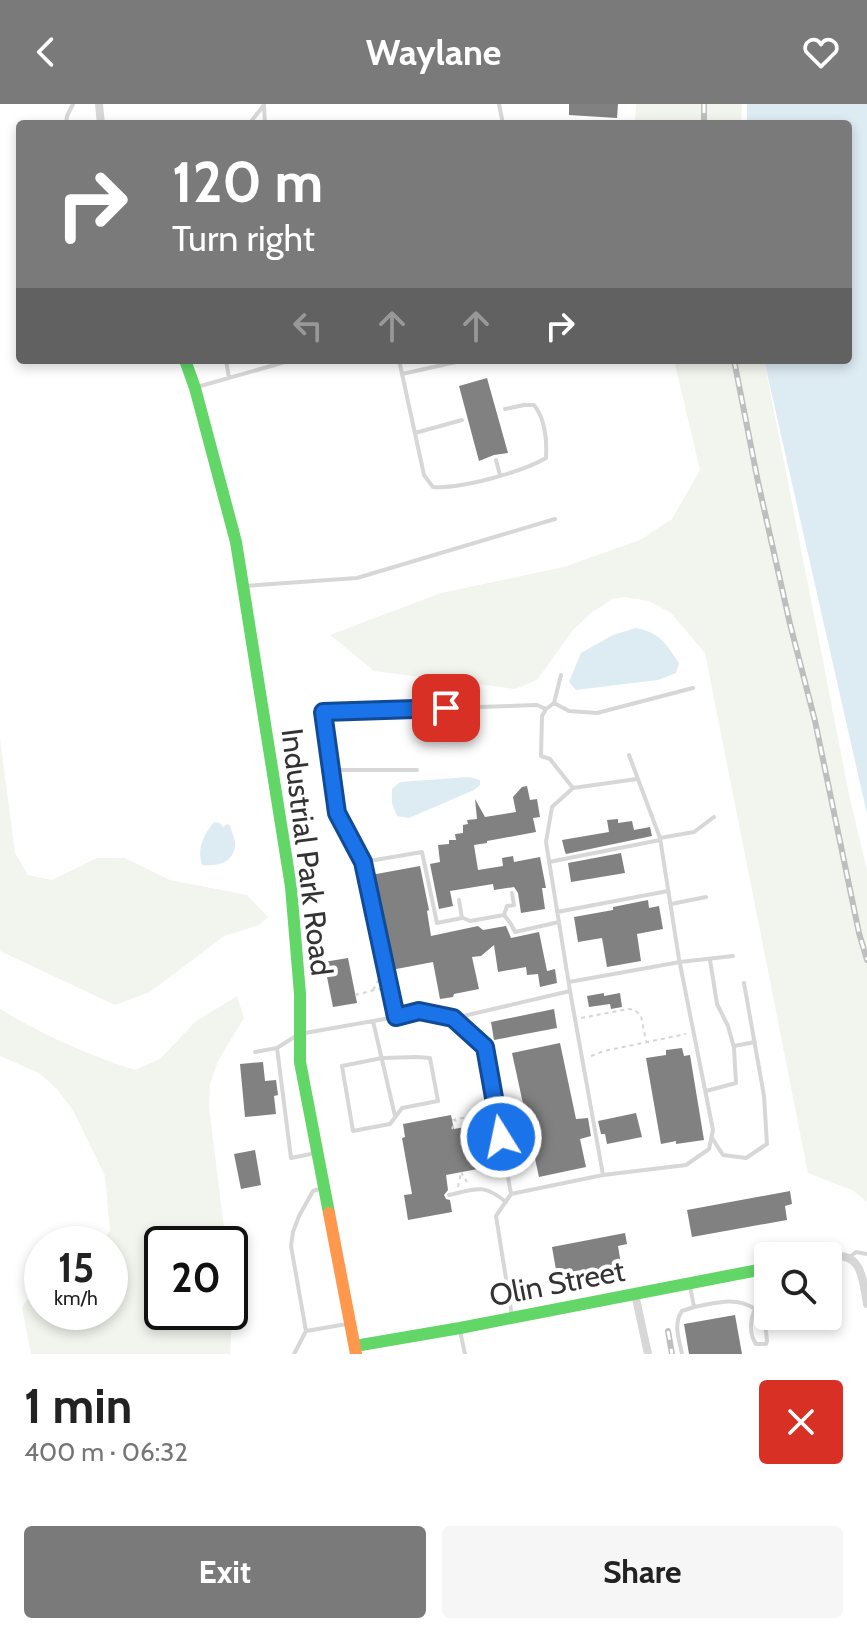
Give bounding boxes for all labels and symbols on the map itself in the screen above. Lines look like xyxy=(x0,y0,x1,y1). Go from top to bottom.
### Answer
pin xyxy=(412,674,480,742)
street label: Industrial Park Road xyxy=(273,726,341,978)
position arrow xyxy=(459,1095,543,1179)
speed limit sign: 20 xyxy=(144,1226,248,1330)
street label: Olin Street xyxy=(486,1252,628,1314)

